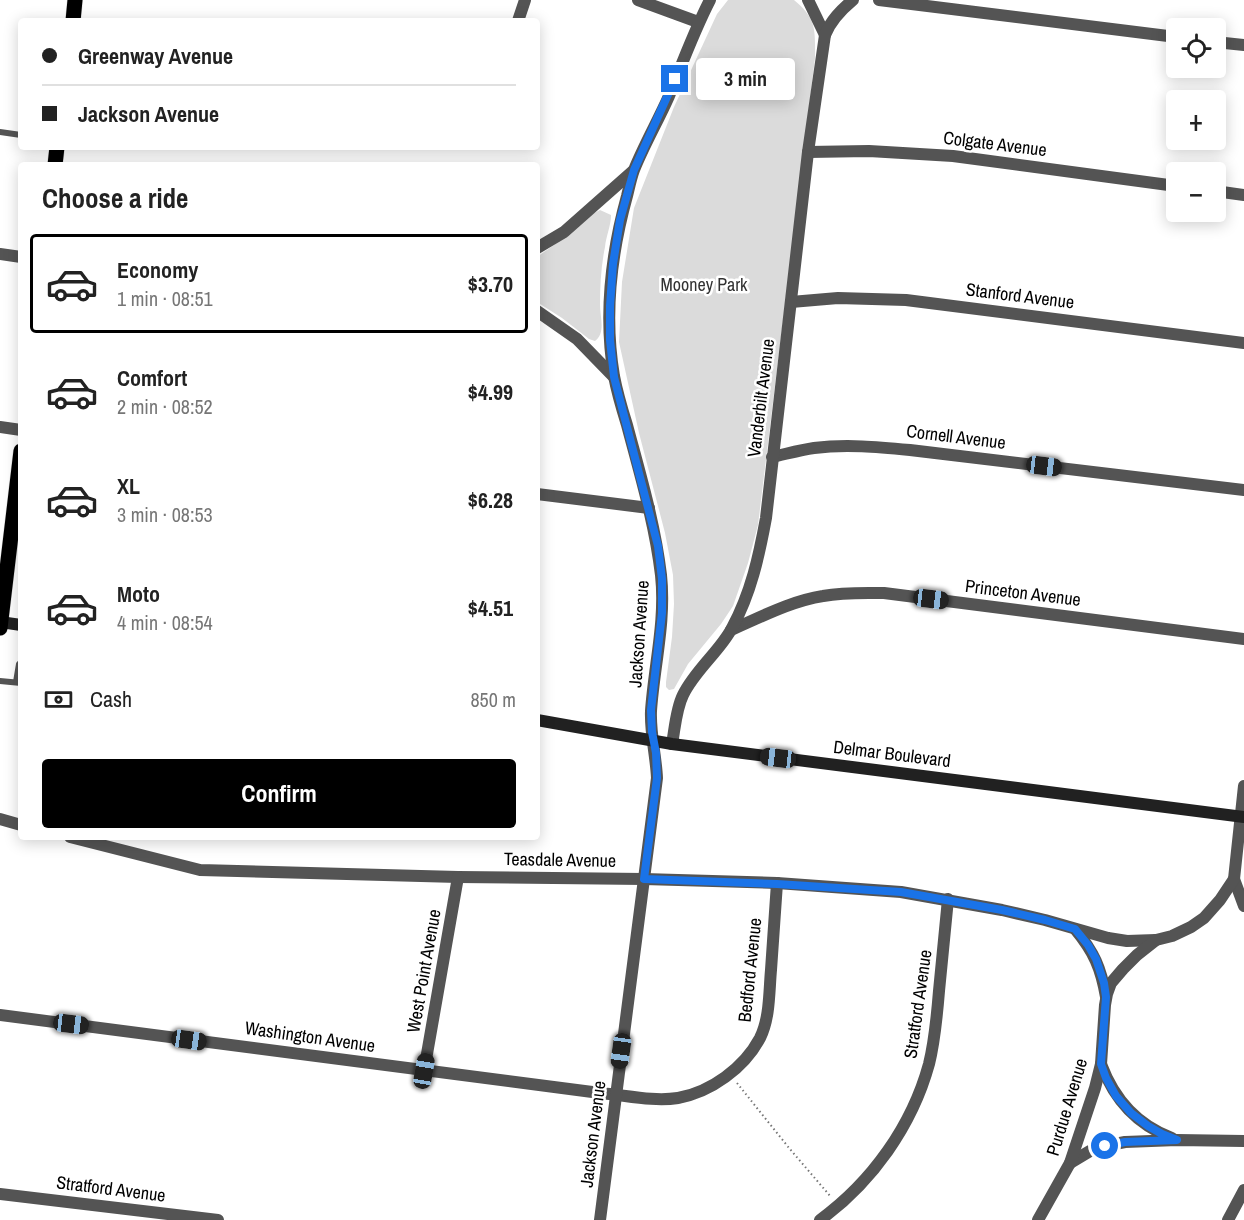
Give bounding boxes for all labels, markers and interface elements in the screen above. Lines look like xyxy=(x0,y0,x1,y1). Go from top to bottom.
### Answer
map controls xyxy=(1166,18,1226,222)
button: locate xyxy=(1166,18,1226,78)
text: Greenway Avenue xyxy=(78,41,233,71)
callout: 3 min xyxy=(696,58,795,100)
route end xyxy=(661,65,688,92)
text: 3 min xyxy=(724,65,767,92)
button: + xyxy=(1166,90,1226,150)
text: Jackson Avenue xyxy=(78,99,219,129)
street label: Colgate Avenue xyxy=(942,125,1048,162)
button: − xyxy=(1166,162,1226,222)
text: Choose a ride xyxy=(42,180,188,216)
text: Economy xyxy=(117,255,198,285)
icon: car xyxy=(45,257,99,311)
text: $3.70 xyxy=(468,269,513,299)
park label: Mooney Park xyxy=(661,272,748,297)
street label: Stanford Avenue xyxy=(964,276,1076,315)
text: 1 min · 08:51 xyxy=(117,285,213,312)
street label: Vanderbilt Avenue xyxy=(741,337,780,459)
text: Comfort xyxy=(117,363,187,393)
icon: car xyxy=(45,365,99,419)
text: $4.99 xyxy=(468,377,513,407)
text: 2 min · 08:52 xyxy=(117,393,213,420)
street label: Cornell Avenue xyxy=(905,418,1007,455)
car xyxy=(1025,455,1063,477)
text: XL xyxy=(117,471,140,501)
icon: car xyxy=(45,473,99,527)
text: $6.28 xyxy=(468,485,513,515)
text: 3 min · 08:53 xyxy=(117,501,213,528)
street label: Princeton Avenue xyxy=(964,573,1082,612)
text: Moto xyxy=(117,579,160,609)
street label: Jackson Avenue xyxy=(622,580,655,688)
icon: car xyxy=(45,581,99,635)
car xyxy=(912,588,950,610)
text: $4.51 xyxy=(468,593,513,623)
text: 4 min · 08:54 xyxy=(117,609,213,636)
icon: cash xyxy=(42,683,75,716)
text: Cash xyxy=(90,684,132,714)
text: 850 m xyxy=(470,686,516,713)
street label: Delmar Boulevard xyxy=(832,734,952,773)
car xyxy=(759,747,797,769)
button: Confirm xyxy=(42,759,516,828)
street label: Teasdale Avenue xyxy=(504,846,616,873)
street label: West Point Avenue xyxy=(400,907,447,1035)
street label: Bedford Avenue xyxy=(732,917,767,1023)
street label: Stratford Avenue xyxy=(897,948,938,1060)
car xyxy=(52,1013,90,1035)
street label: Washington Avenue xyxy=(243,1015,377,1058)
car xyxy=(170,1029,208,1051)
car xyxy=(610,1032,632,1070)
car xyxy=(412,1052,436,1090)
street label: Purdue Avenue xyxy=(1040,1055,1093,1159)
street label: Jackson Avenue xyxy=(574,1079,611,1189)
route start xyxy=(1091,1132,1118,1159)
street label: Stratford Avenue xyxy=(55,1169,167,1208)

